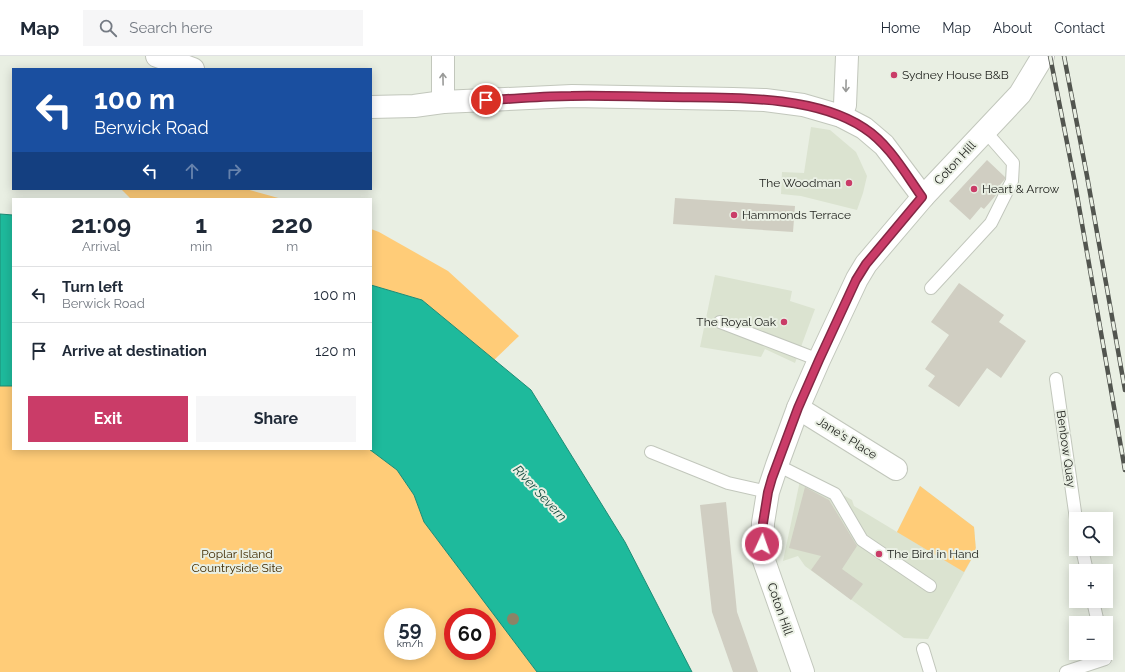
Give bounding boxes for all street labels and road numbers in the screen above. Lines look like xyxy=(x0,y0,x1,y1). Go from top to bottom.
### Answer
street label: Coton Hill xyxy=(931,138,979,188)
street label: Benbow Quay xyxy=(1054,409,1078,489)
street label: Jane's Place xyxy=(814,414,880,462)
street label: Coton Hill xyxy=(765,581,796,638)

